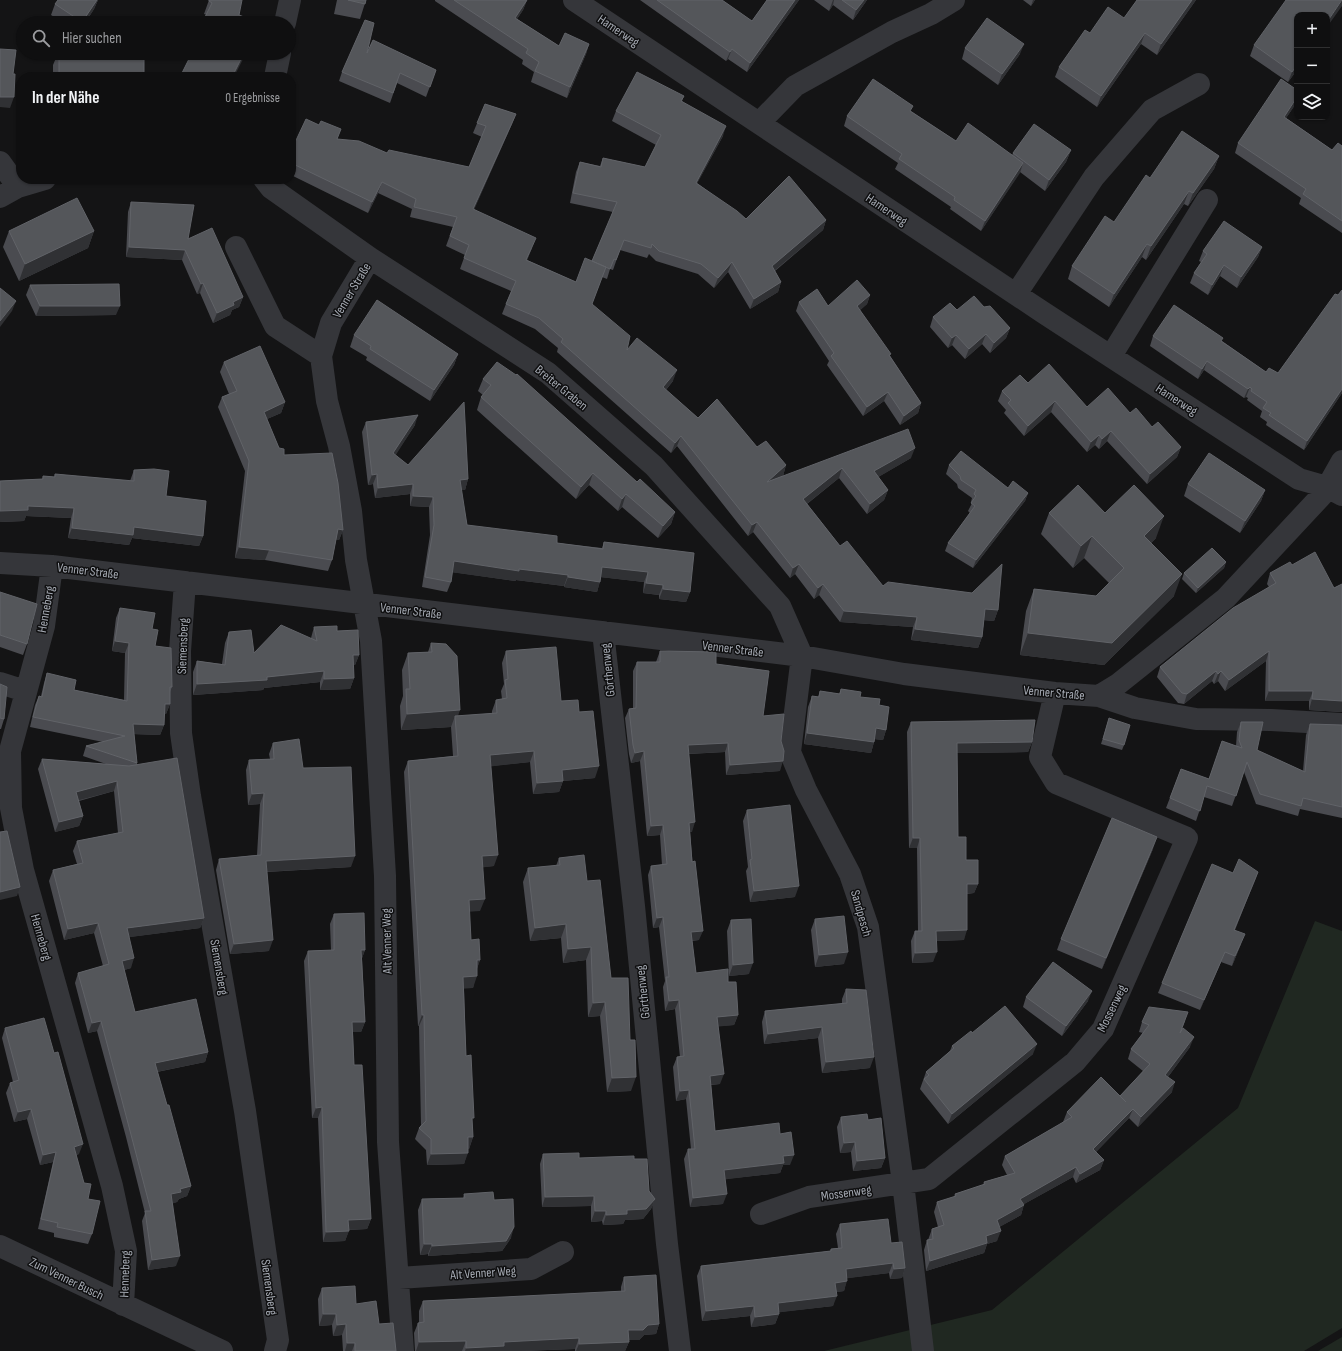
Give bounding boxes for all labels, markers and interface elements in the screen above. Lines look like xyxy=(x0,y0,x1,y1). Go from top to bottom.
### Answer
street label: Hamerweg xyxy=(595,11,642,51)
map controls xyxy=(1294,12,1330,120)
button: + xyxy=(1294,12,1330,48)
search box xyxy=(16,16,296,60)
icon: search xyxy=(30,27,52,49)
text: Hier suchen xyxy=(62,29,122,48)
button: − xyxy=(1294,48,1330,84)
button: layers xyxy=(1294,84,1330,120)
text: In der Nähe xyxy=(32,88,99,108)
text: 0 Ergebnisse xyxy=(225,90,280,106)
street label: Hamerweg xyxy=(863,190,910,230)
street label: Venner Straße xyxy=(329,260,375,321)
street label: Breiter Graben xyxy=(532,362,591,414)
street label: Hamerweg xyxy=(1152,380,1200,419)
street label: Venner Straße xyxy=(56,559,119,583)
street label: Henneberg xyxy=(34,584,58,634)
street label: Venner Straße xyxy=(379,599,442,623)
street label: Siemensberg xyxy=(174,618,192,674)
street label: Venner Straße xyxy=(701,637,764,661)
street label: Görthenweg xyxy=(597,642,619,697)
street label: Venner Straße xyxy=(1023,682,1085,704)
street label: Sandpesch xyxy=(847,888,875,938)
street label: Alt Venner Weg xyxy=(378,908,396,975)
street label: Henneberg xyxy=(27,912,55,962)
street label: Siemensberg xyxy=(206,938,232,996)
street label: Görthenweg xyxy=(632,964,654,1019)
street label: Mossenweg xyxy=(1094,982,1130,1035)
street label: Mossenweg xyxy=(820,1182,872,1204)
street label: Henneberg xyxy=(116,1250,134,1298)
street label: Zum Venner Busch xyxy=(27,1254,106,1304)
street label: Siemensberg xyxy=(257,1258,281,1316)
street label: Alt Venner Weg xyxy=(449,1263,516,1283)

